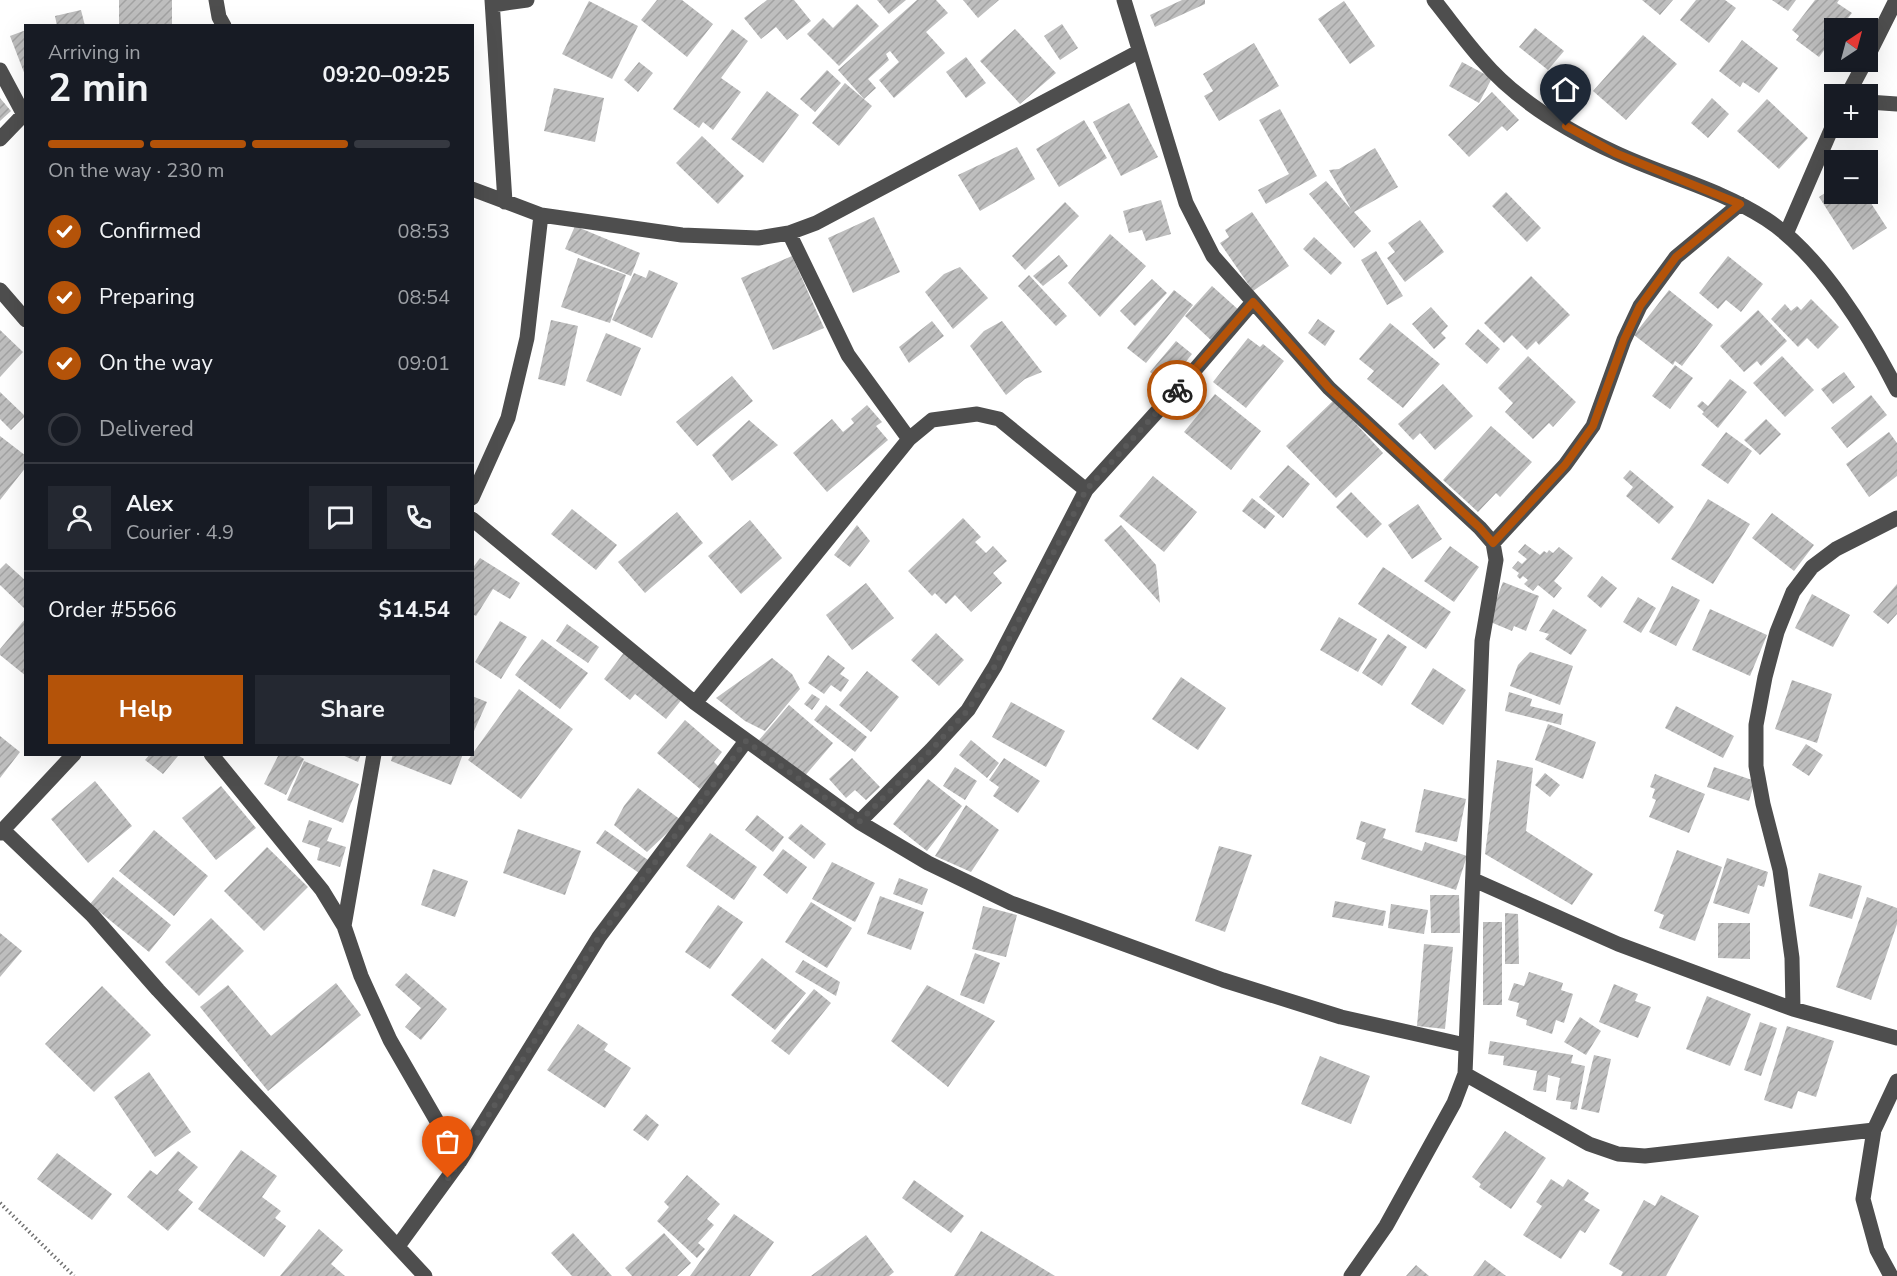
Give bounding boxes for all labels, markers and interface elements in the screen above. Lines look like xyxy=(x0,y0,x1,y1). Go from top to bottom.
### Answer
north arrow xyxy=(1824,18,1878,72)
map controls xyxy=(1824,18,1878,204)
text: Arriving in xyxy=(48,39,141,66)
text: 09:20–09:25 xyxy=(322,60,450,90)
text: 2 min xyxy=(48,62,149,115)
pin xyxy=(1540,64,1591,126)
icon: home xyxy=(1549,73,1582,106)
button: + xyxy=(1824,84,1878,138)
button: − xyxy=(1824,150,1878,204)
text: On the way · 230 m xyxy=(48,157,224,184)
icon: check xyxy=(48,215,81,248)
text: Confirmed xyxy=(99,216,201,246)
text: 08:53 xyxy=(397,218,450,245)
icon: check xyxy=(48,281,81,314)
text: Preparing xyxy=(99,282,195,312)
text: 08:54 xyxy=(397,284,450,311)
icon: check xyxy=(48,347,81,380)
text: On the way xyxy=(99,348,213,378)
text: 09:01 xyxy=(397,350,450,377)
courier xyxy=(1147,360,1207,420)
icon: bike xyxy=(1161,374,1194,407)
text: Delivered xyxy=(99,414,194,444)
button: person xyxy=(48,486,111,549)
button: chat xyxy=(309,486,372,549)
button: phone xyxy=(387,486,450,549)
text: Alex xyxy=(126,489,173,519)
text: Courier · 4.9 xyxy=(126,519,234,546)
text: Order #5566 xyxy=(48,595,177,625)
text: $14.54 xyxy=(379,595,450,625)
button: Help xyxy=(48,675,243,744)
button: Share xyxy=(255,675,450,744)
pin xyxy=(422,1116,473,1178)
icon: bag xyxy=(431,1125,464,1158)

